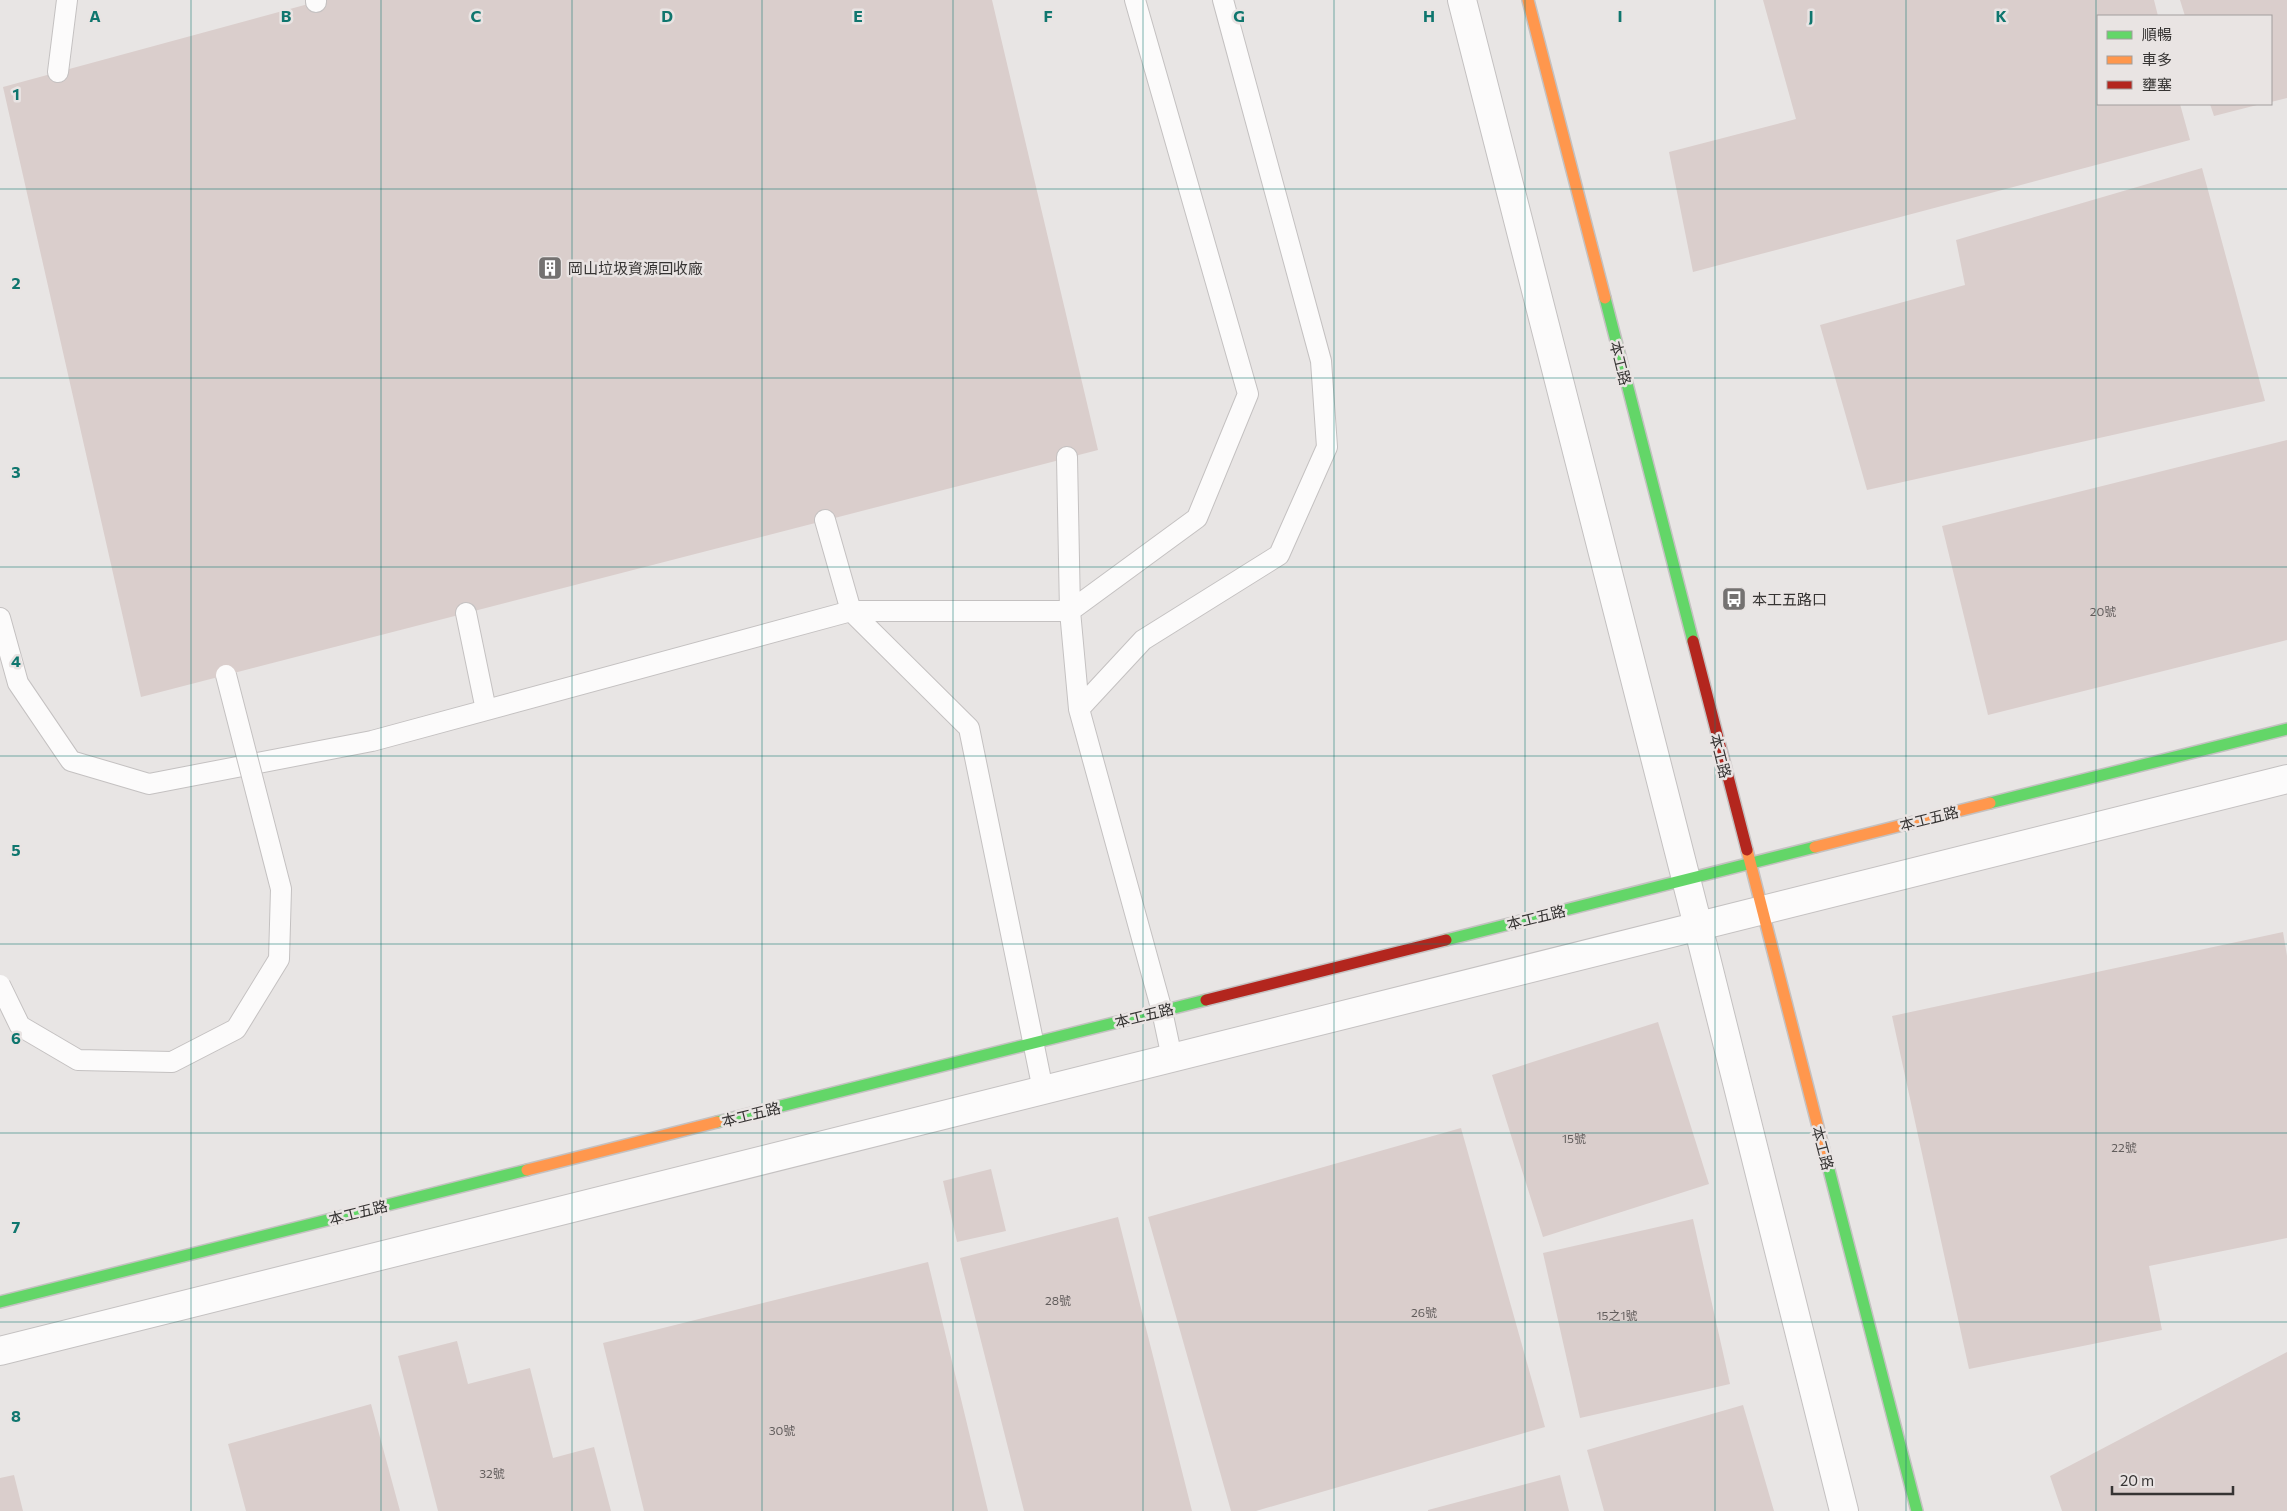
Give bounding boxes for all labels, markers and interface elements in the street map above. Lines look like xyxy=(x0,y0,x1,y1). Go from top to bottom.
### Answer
text: A xyxy=(89,6,101,25)
text: B xyxy=(281,6,292,25)
text: C xyxy=(471,6,482,25)
text: D xyxy=(661,6,673,25)
text: E xyxy=(853,6,863,25)
text: F xyxy=(1043,6,1053,25)
text: G xyxy=(1233,6,1245,25)
text: H xyxy=(1423,6,1435,25)
text: I xyxy=(1617,6,1623,25)
text: J xyxy=(1808,6,1814,25)
text: K xyxy=(1995,6,2007,25)
legend xyxy=(2097,15,2272,105)
text: 順暢 xyxy=(2142,25,2172,43)
text: 車多 xyxy=(2142,50,2172,68)
text: 壅塞 xyxy=(2142,75,2172,93)
text: 1 xyxy=(12,84,20,103)
building icon: 岡山垃圾資源回收廠 xyxy=(537,255,563,281)
place label: 岡山垃圾資源回收廠 xyxy=(568,259,703,277)
text: 2 xyxy=(11,273,21,292)
street label: 本工路 xyxy=(1607,339,1635,387)
text: 3 xyxy=(11,462,21,481)
bus stop icon: 本工五路口 xyxy=(1721,586,1747,612)
place label: 本工五路口 xyxy=(1752,590,1827,608)
house number: 20號 xyxy=(2090,604,2116,618)
text: 4 xyxy=(11,651,21,670)
street label: 本工路 xyxy=(1707,732,1735,780)
street label: 本工五路 xyxy=(1898,802,1960,834)
text: 5 xyxy=(11,840,21,859)
street label: 本工五路 xyxy=(1505,901,1567,933)
street label: 本工五路 xyxy=(1113,999,1175,1031)
text: 6 xyxy=(11,1028,21,1047)
street label: 本工五路 xyxy=(720,1098,782,1130)
street label: 本工路 xyxy=(1808,1124,1838,1172)
house number: 15號 xyxy=(1562,1131,1586,1145)
house number: 22號 xyxy=(2111,1140,2137,1154)
street label: 本工五路 xyxy=(327,1196,389,1228)
text: 7 xyxy=(12,1217,21,1236)
house number: 28號 xyxy=(1045,1293,1071,1307)
house number: 26號 xyxy=(1411,1305,1437,1319)
house number: 15之1號 xyxy=(1596,1308,1638,1322)
text: 8 xyxy=(11,1406,21,1425)
house number: 30號 xyxy=(769,1423,795,1437)
scale bar xyxy=(2112,1464,2233,1496)
house number: 32號 xyxy=(479,1466,505,1480)
text: 20 m xyxy=(2120,1471,2154,1489)

